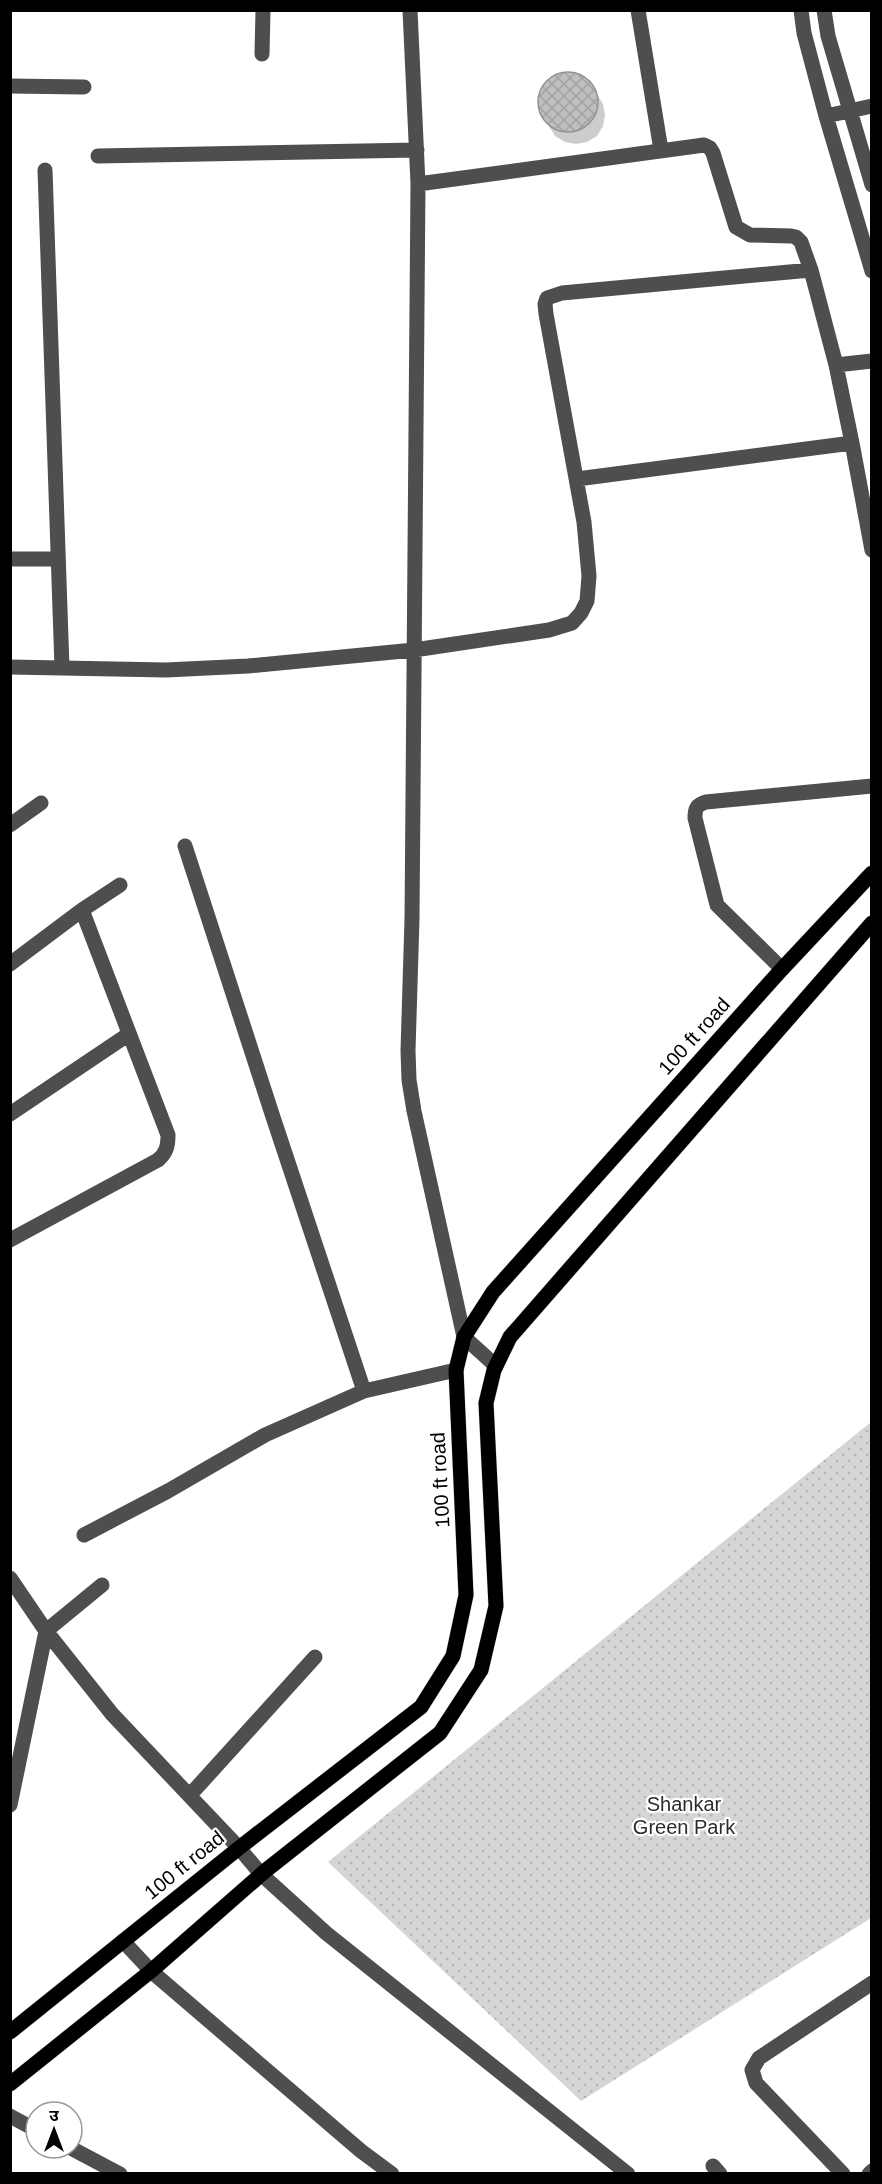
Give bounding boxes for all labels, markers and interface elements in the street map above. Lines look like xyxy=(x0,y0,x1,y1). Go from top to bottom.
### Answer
street label: 100 ft road xyxy=(654,993,734,1079)
street label: 100 ft road xyxy=(427,1432,453,1528)
park label: Shankar Green Park xyxy=(633,1793,736,1838)
street label: 100 ft road xyxy=(140,1826,228,1904)
north arrow xyxy=(24,2100,84,2160)
text: उ xyxy=(49,2107,59,2124)

